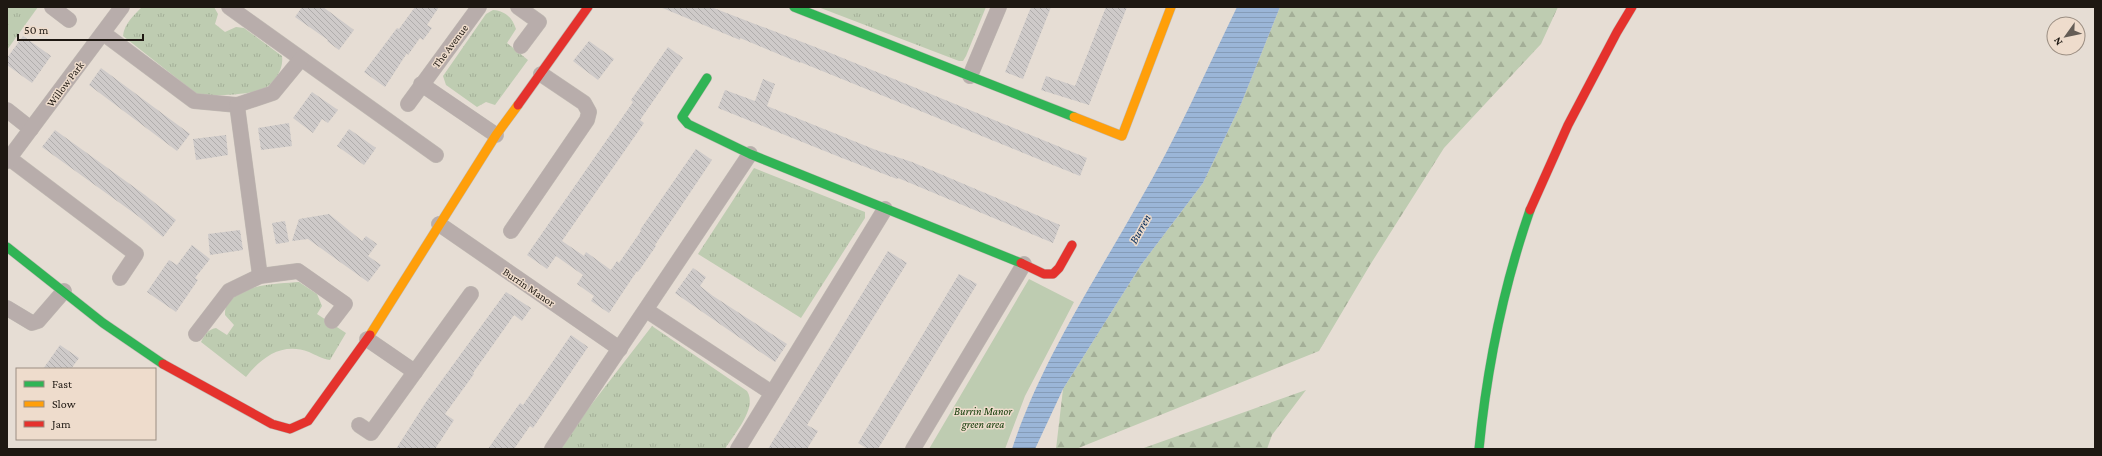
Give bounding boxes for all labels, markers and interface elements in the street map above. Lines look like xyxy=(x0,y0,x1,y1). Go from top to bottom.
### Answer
scale bar xyxy=(18,16,143,42)
north arrow xyxy=(2046,16,2086,56)
street label: The Avenue xyxy=(430,22,470,70)
text: 50 m xyxy=(24,23,49,37)
text: N xyxy=(2050,35,2065,48)
street label: Willow Park xyxy=(44,58,86,109)
water label: Burren xyxy=(1126,212,1154,246)
street label: Burrin Manor xyxy=(501,265,557,309)
legend xyxy=(16,368,156,440)
text: Fast xyxy=(52,377,73,391)
text: Slow xyxy=(52,397,76,411)
park label: Burrin Manor green area xyxy=(954,405,1013,431)
text: Jam xyxy=(51,417,71,431)

